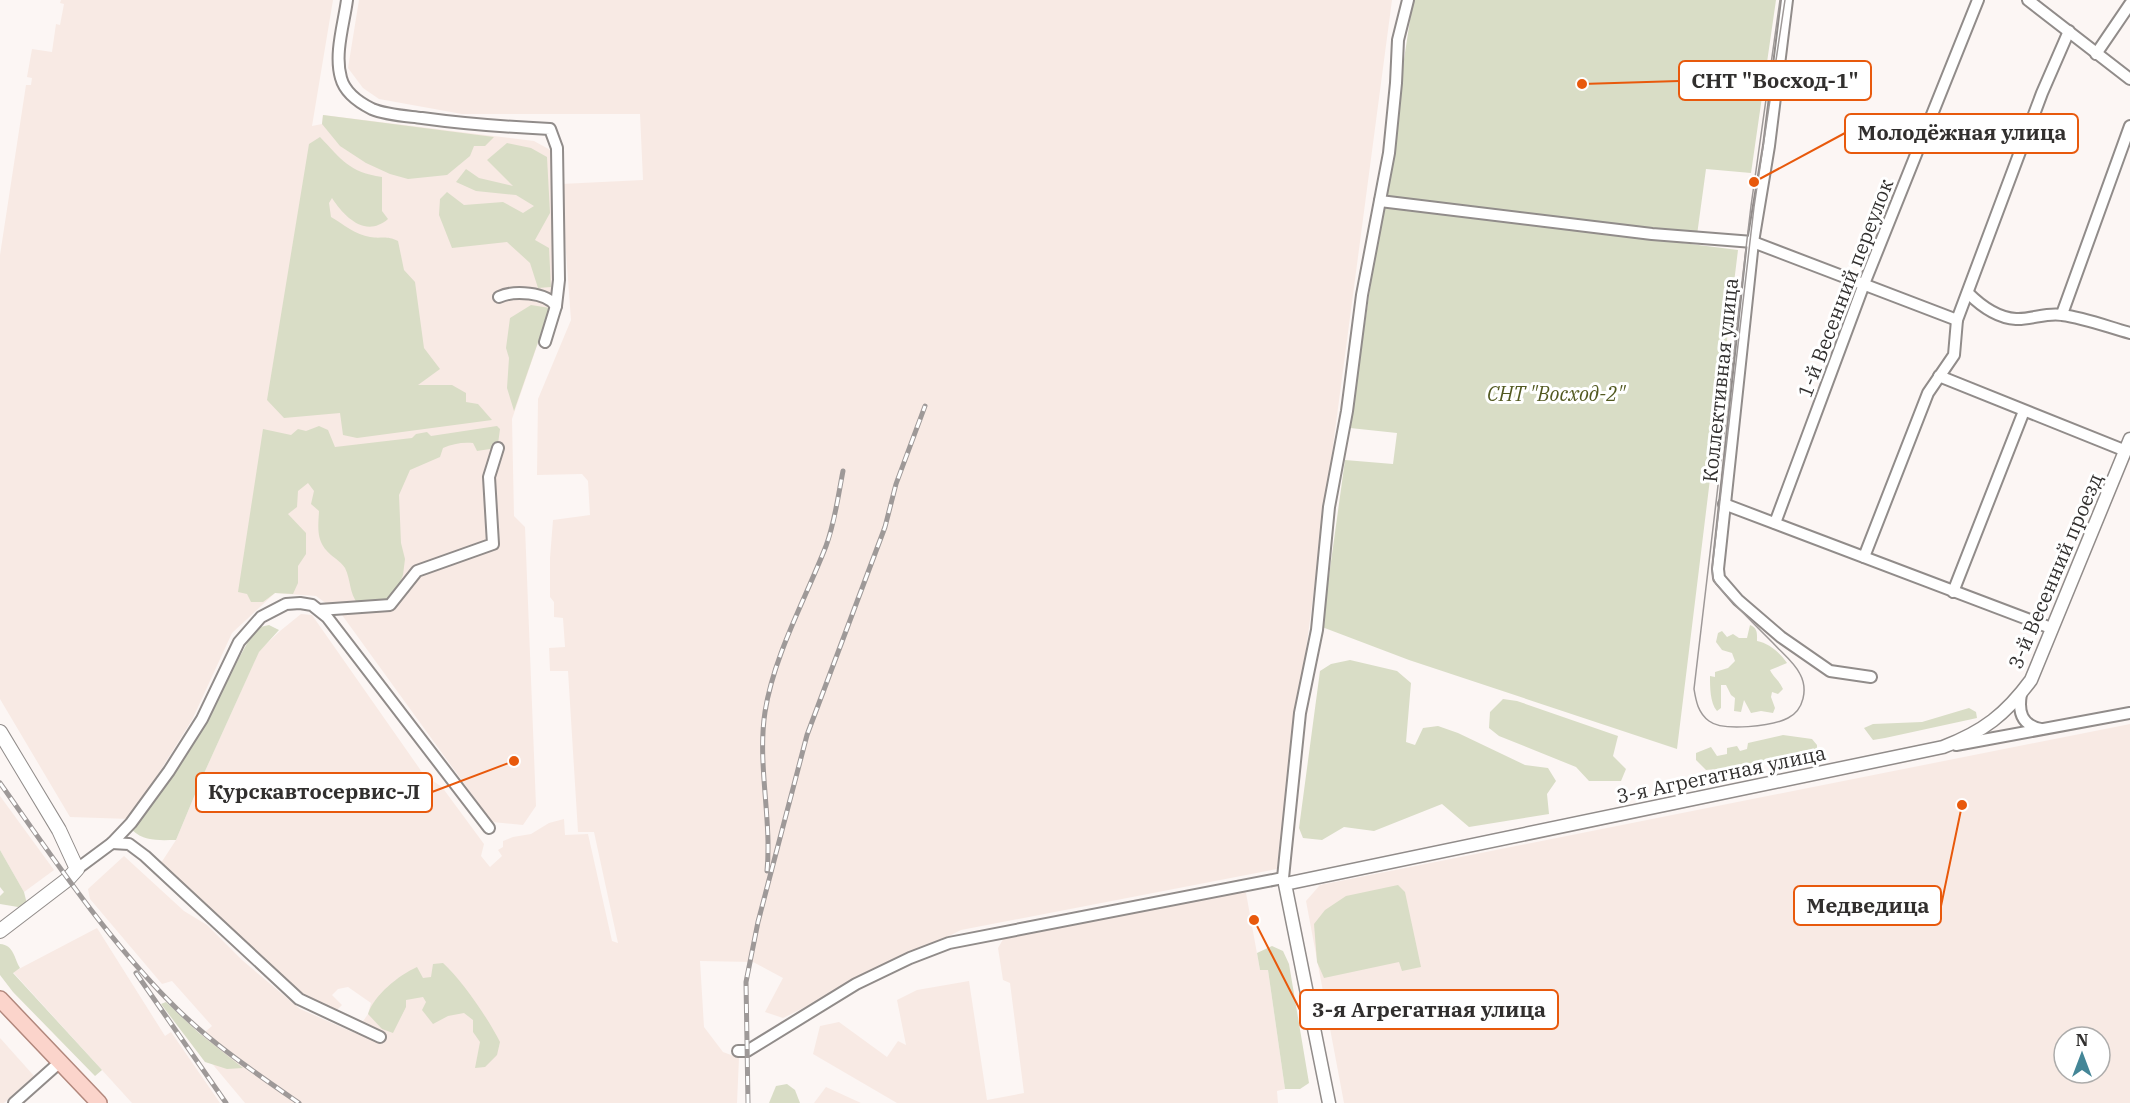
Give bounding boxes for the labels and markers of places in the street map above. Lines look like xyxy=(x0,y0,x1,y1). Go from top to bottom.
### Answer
callout: СНТ "Восход-1" xyxy=(1679,61,1871,100)
callout: Молодёжная улица xyxy=(1845,114,2078,153)
callout: Курскавтосервис-Л xyxy=(196,773,432,812)
callout: Медведица xyxy=(1794,886,1941,925)
callout: 3-я Агрегатная улица xyxy=(1300,990,1558,1029)

